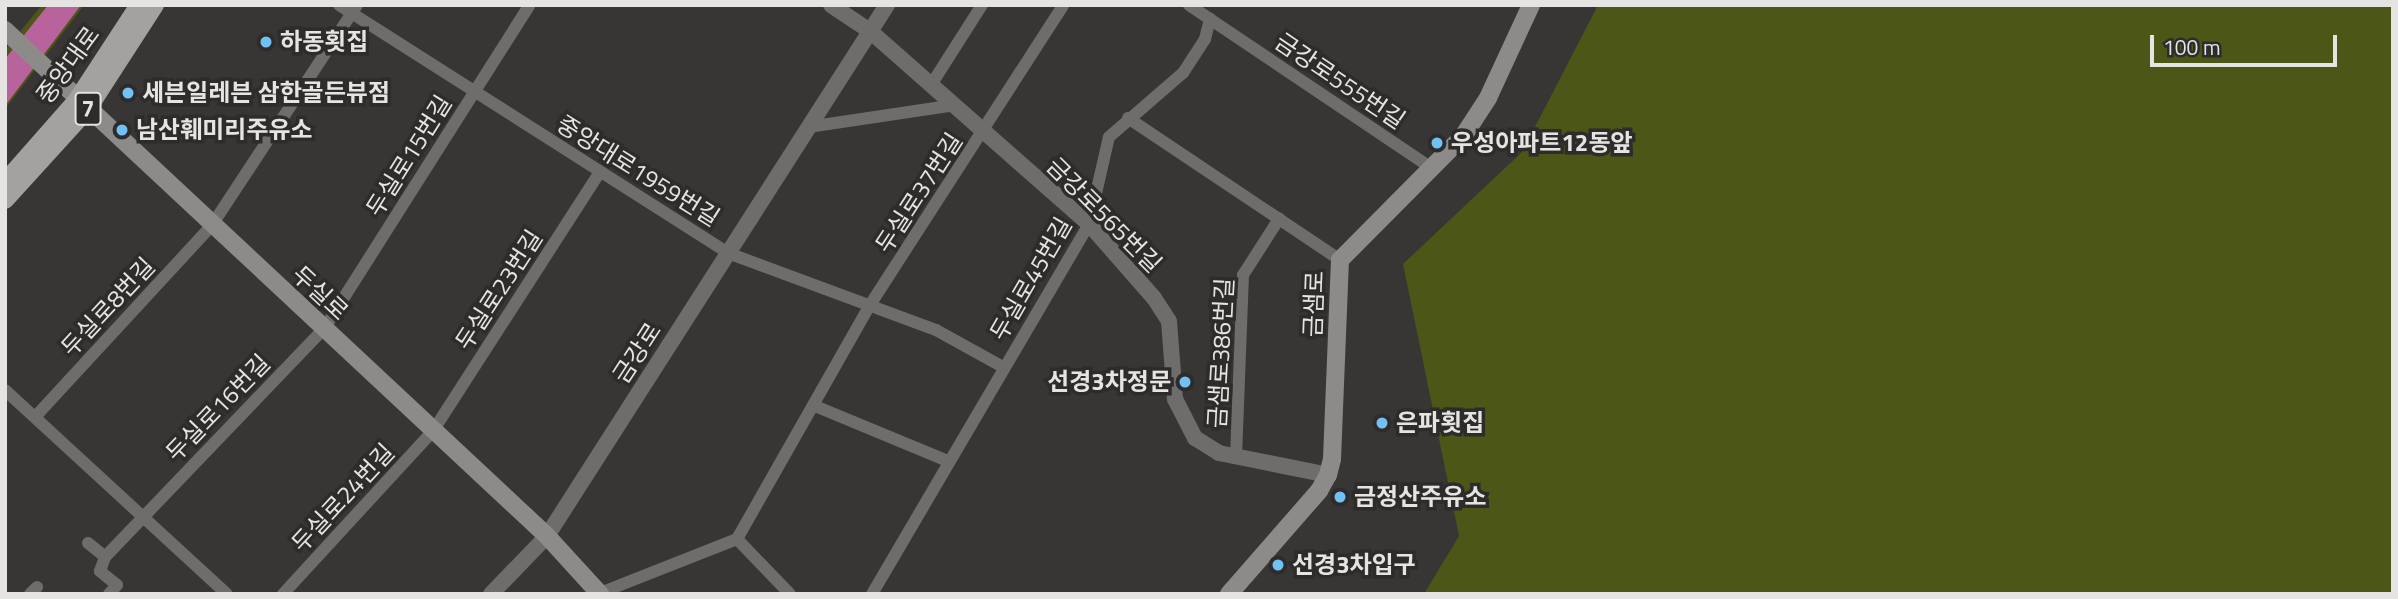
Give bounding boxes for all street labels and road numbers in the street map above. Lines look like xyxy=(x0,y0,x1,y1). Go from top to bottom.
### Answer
street label: 중앙대로 xyxy=(30,21,106,109)
street label: 금강로555번길 xyxy=(1269,27,1411,135)
road number: 7 xyxy=(74,90,102,128)
street label: 두실로15번길 xyxy=(360,90,458,222)
street label: 중앙대로1959번길 xyxy=(551,109,725,233)
street label: 두실로37번길 xyxy=(870,128,968,258)
street label: 금강로565번길 xyxy=(1041,152,1167,278)
street label: 두실로45번길 xyxy=(984,212,1078,346)
street label: 두실로23번길 xyxy=(450,225,548,355)
street label: 두실로8번길 xyxy=(55,252,161,362)
street label: 두실로 xyxy=(286,260,354,326)
street label: 금샘로 xyxy=(1298,270,1330,338)
street label: 금샘로386번길 xyxy=(1203,277,1239,429)
street label: 금강로 xyxy=(607,317,667,389)
street label: 두실로16번길 xyxy=(160,349,276,467)
street label: 두실로24번길 xyxy=(286,438,400,558)

